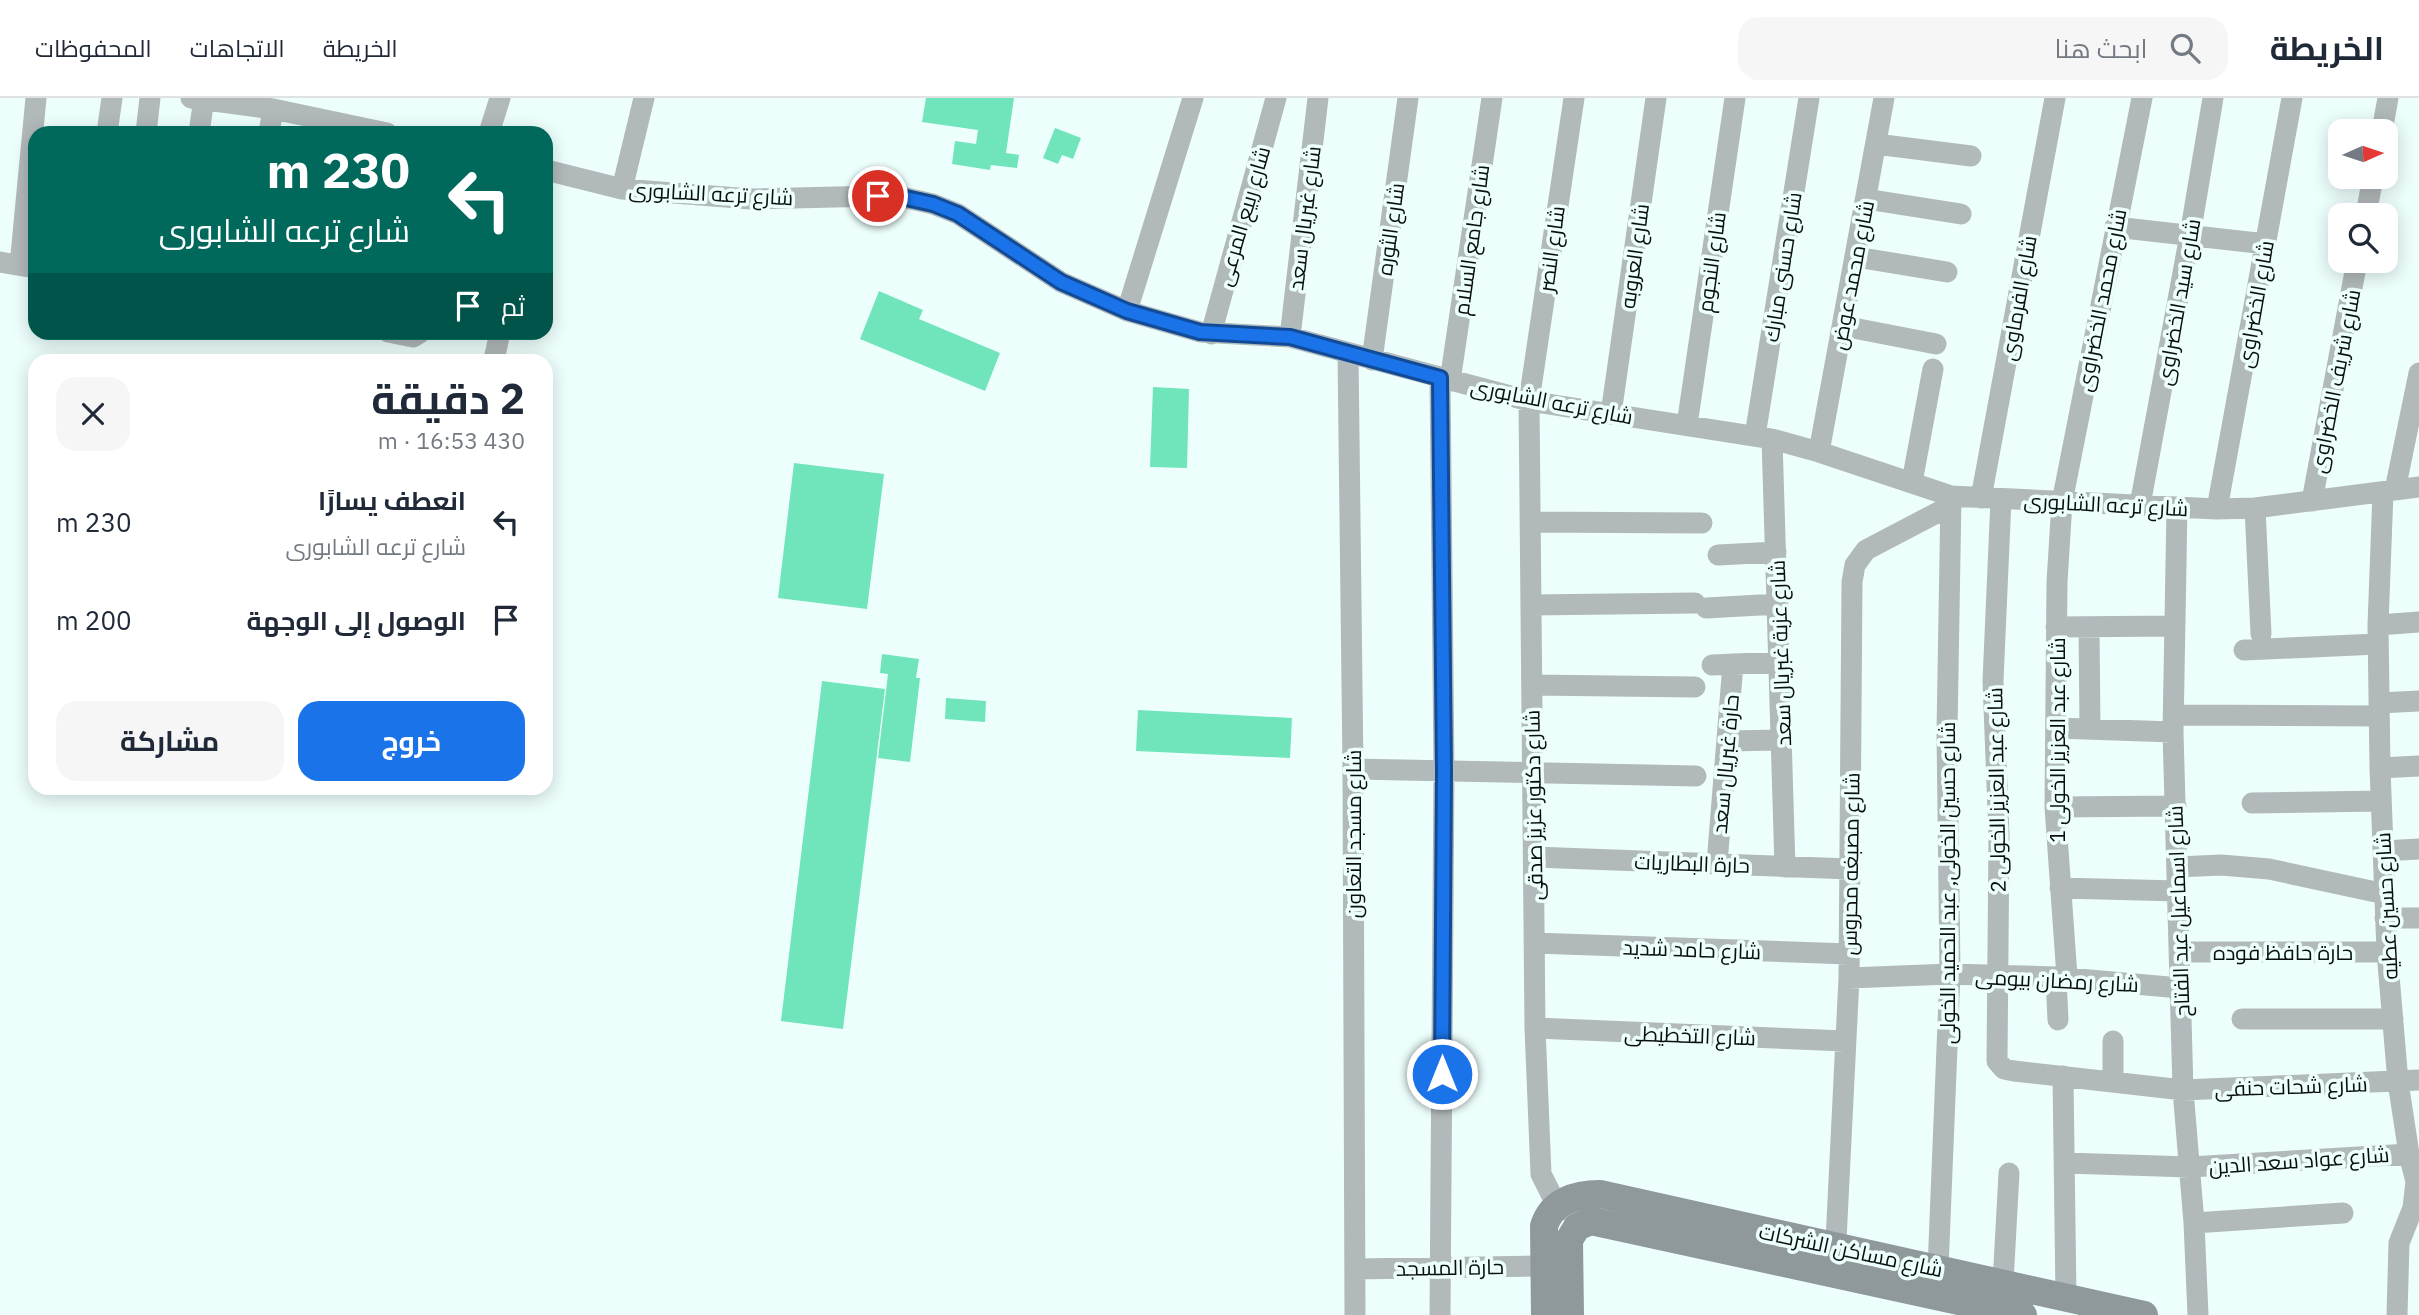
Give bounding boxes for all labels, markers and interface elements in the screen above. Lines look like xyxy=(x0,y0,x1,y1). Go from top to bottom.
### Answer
search box xyxy=(1738,17,2228,80)
text: الخريطة xyxy=(2270,26,2384,69)
icon: search xyxy=(2166,29,2204,67)
text: ابحث هنا xyxy=(2055,31,2148,65)
text: المحفوظات xyxy=(35,32,152,64)
text: الاتجاهات xyxy=(190,32,285,64)
text: الخريطة xyxy=(323,32,398,64)
north arrow xyxy=(2328,119,2398,189)
map controls xyxy=(2328,119,2398,273)
text: 230 m xyxy=(266,138,410,201)
street label: شارع ربيع المرعى xyxy=(1210,143,1277,289)
street label: شارع غبريال سعد xyxy=(1281,144,1328,292)
icon: left xyxy=(434,154,525,245)
street label: شارع جامع السلام xyxy=(1447,163,1496,317)
pin xyxy=(848,166,908,226)
street label: شارع ترعه الشابورى xyxy=(628,175,794,212)
icon: arrive xyxy=(859,177,897,215)
street label: شارع الثوره xyxy=(1370,181,1411,277)
street label: شارع حسنى مبارك xyxy=(1756,190,1809,344)
street label: شارع محمد عوض xyxy=(1824,198,1881,352)
street label: شارع العروبه xyxy=(1613,202,1656,311)
button: search xyxy=(2328,203,2398,273)
street label: شارع النصر xyxy=(1531,204,1572,295)
street label: شارع محمد الخضراوى xyxy=(2070,206,2133,394)
text: شارع ترعه الشابورى xyxy=(159,209,410,251)
street label: شارع النجوم xyxy=(1690,210,1733,314)
street label: شارع سيد الخضراوى xyxy=(2150,216,2207,388)
street label: شارع الفرماوى xyxy=(1993,233,2044,363)
street label: شارع الخضراوى xyxy=(2230,238,2281,370)
icon: arrive xyxy=(449,287,487,325)
street label: شارع شريف الخضراوى xyxy=(2303,287,2368,476)
text: ثم xyxy=(501,289,525,323)
text: 2 دقيقة xyxy=(371,371,525,426)
street label: شارع ترعه الشابورى xyxy=(1468,372,1636,431)
button: close xyxy=(56,377,130,451)
text: 430 m · 16:53 xyxy=(378,425,525,455)
text: انعطف يسارًا xyxy=(318,483,466,517)
street label: شارع ترعه الشابورى xyxy=(2023,486,2189,523)
icon: left xyxy=(487,503,525,541)
text: 230 m xyxy=(56,505,132,539)
text: شارع ترعه الشابورى xyxy=(285,531,466,561)
street label: شارع عزبة غبريال سعد xyxy=(1763,559,1798,747)
icon: arrive xyxy=(487,601,525,639)
text: 200 m xyxy=(56,603,132,637)
text: الوصول إلى الوجهة xyxy=(247,603,466,637)
street label: شارع عبد العزيز الخولى 1 xyxy=(2043,637,2072,843)
street label: شارع عبد العزيز الخولى 2 xyxy=(1980,687,2013,893)
street label: حارة غبريال سعد xyxy=(1705,693,1745,835)
button: مشاركة xyxy=(56,701,284,781)
button: خروج xyxy=(298,701,525,781)
street label: شارع دكتور عزيز صدقى xyxy=(1517,709,1550,901)
street label: شارع حسين الخولى, عبد الحميد الخولى xyxy=(1933,722,1962,1044)
street label: شارع مسجد التعاون xyxy=(1339,750,1368,918)
street label: شارع مصبغه محروس xyxy=(1834,772,1867,956)
street label: شارع اسماعيل عبد الفتاح xyxy=(2160,805,2197,1017)
street label: شارع حسين عطيه xyxy=(2368,831,2405,980)
street label: حارة البطاريات xyxy=(1634,847,1750,879)
street label: شارع حامد شديد xyxy=(1622,933,1762,966)
street label: حارة حافظ فوده xyxy=(2213,938,2353,966)
street label: شارع رمضان بيومى xyxy=(1974,962,2139,999)
street label: شارع التخطيطى xyxy=(1623,1019,1756,1052)
position arrow xyxy=(1405,1037,1479,1111)
street label: شارع شحات حنفى xyxy=(2214,1069,2368,1104)
street label: شارع عواد سعد الدين xyxy=(2208,1140,2390,1181)
street label: شارع مساكن الشركات xyxy=(1756,1217,1946,1284)
street label: حارة المسجد xyxy=(1396,1252,1504,1282)

